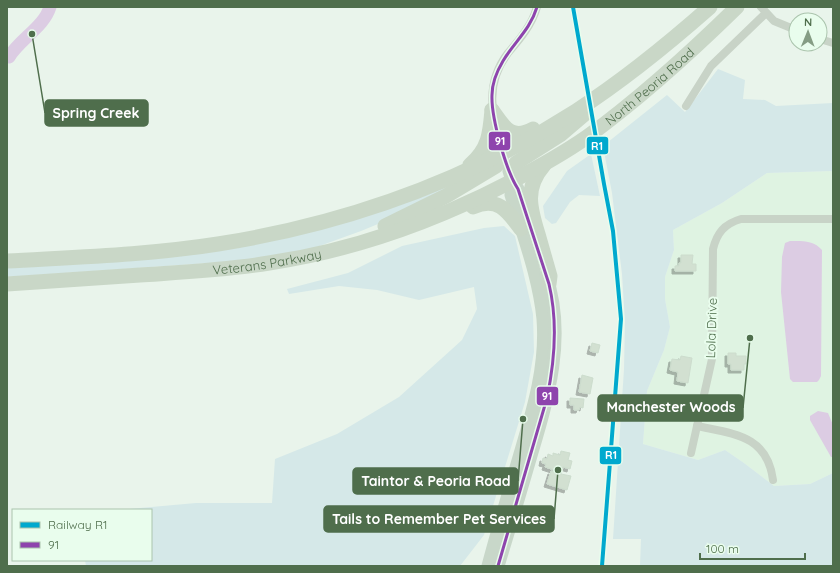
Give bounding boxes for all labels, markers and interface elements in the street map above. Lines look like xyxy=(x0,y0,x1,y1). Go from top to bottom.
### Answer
north arrow xyxy=(788,12,828,52)
text: N xyxy=(804,15,812,29)
street label: North Peoria Road xyxy=(602,44,697,129)
callout: Spring Creek xyxy=(45,100,148,126)
text: Spring Creek xyxy=(53,104,139,122)
line badge: 91 xyxy=(488,131,511,151)
text: 91 xyxy=(495,134,505,148)
line badge: R1 xyxy=(586,136,609,155)
text: R1 xyxy=(591,139,603,153)
street label: Veterans Parkway xyxy=(212,245,323,278)
street label: Lola Drive xyxy=(702,297,720,359)
line badge: 91 xyxy=(536,386,559,406)
text: 91 xyxy=(542,389,552,403)
callout: Manchester Woods xyxy=(598,395,743,421)
text: Manchester Woods xyxy=(606,398,736,416)
line badge: R1 xyxy=(599,446,622,465)
text: R1 xyxy=(605,448,617,462)
callout: Taintor & Peoria Road xyxy=(353,468,518,494)
text: Taintor & Peoria Road xyxy=(361,472,511,490)
callout: Tails to Remember Pet Services xyxy=(324,506,554,532)
legend xyxy=(12,509,152,561)
text: Tails to Remember Pet Services xyxy=(332,510,546,528)
text: Railway R1 xyxy=(48,517,107,532)
scale bar xyxy=(700,535,805,561)
text: 91 xyxy=(48,537,59,552)
text: 100 m xyxy=(706,541,739,556)

